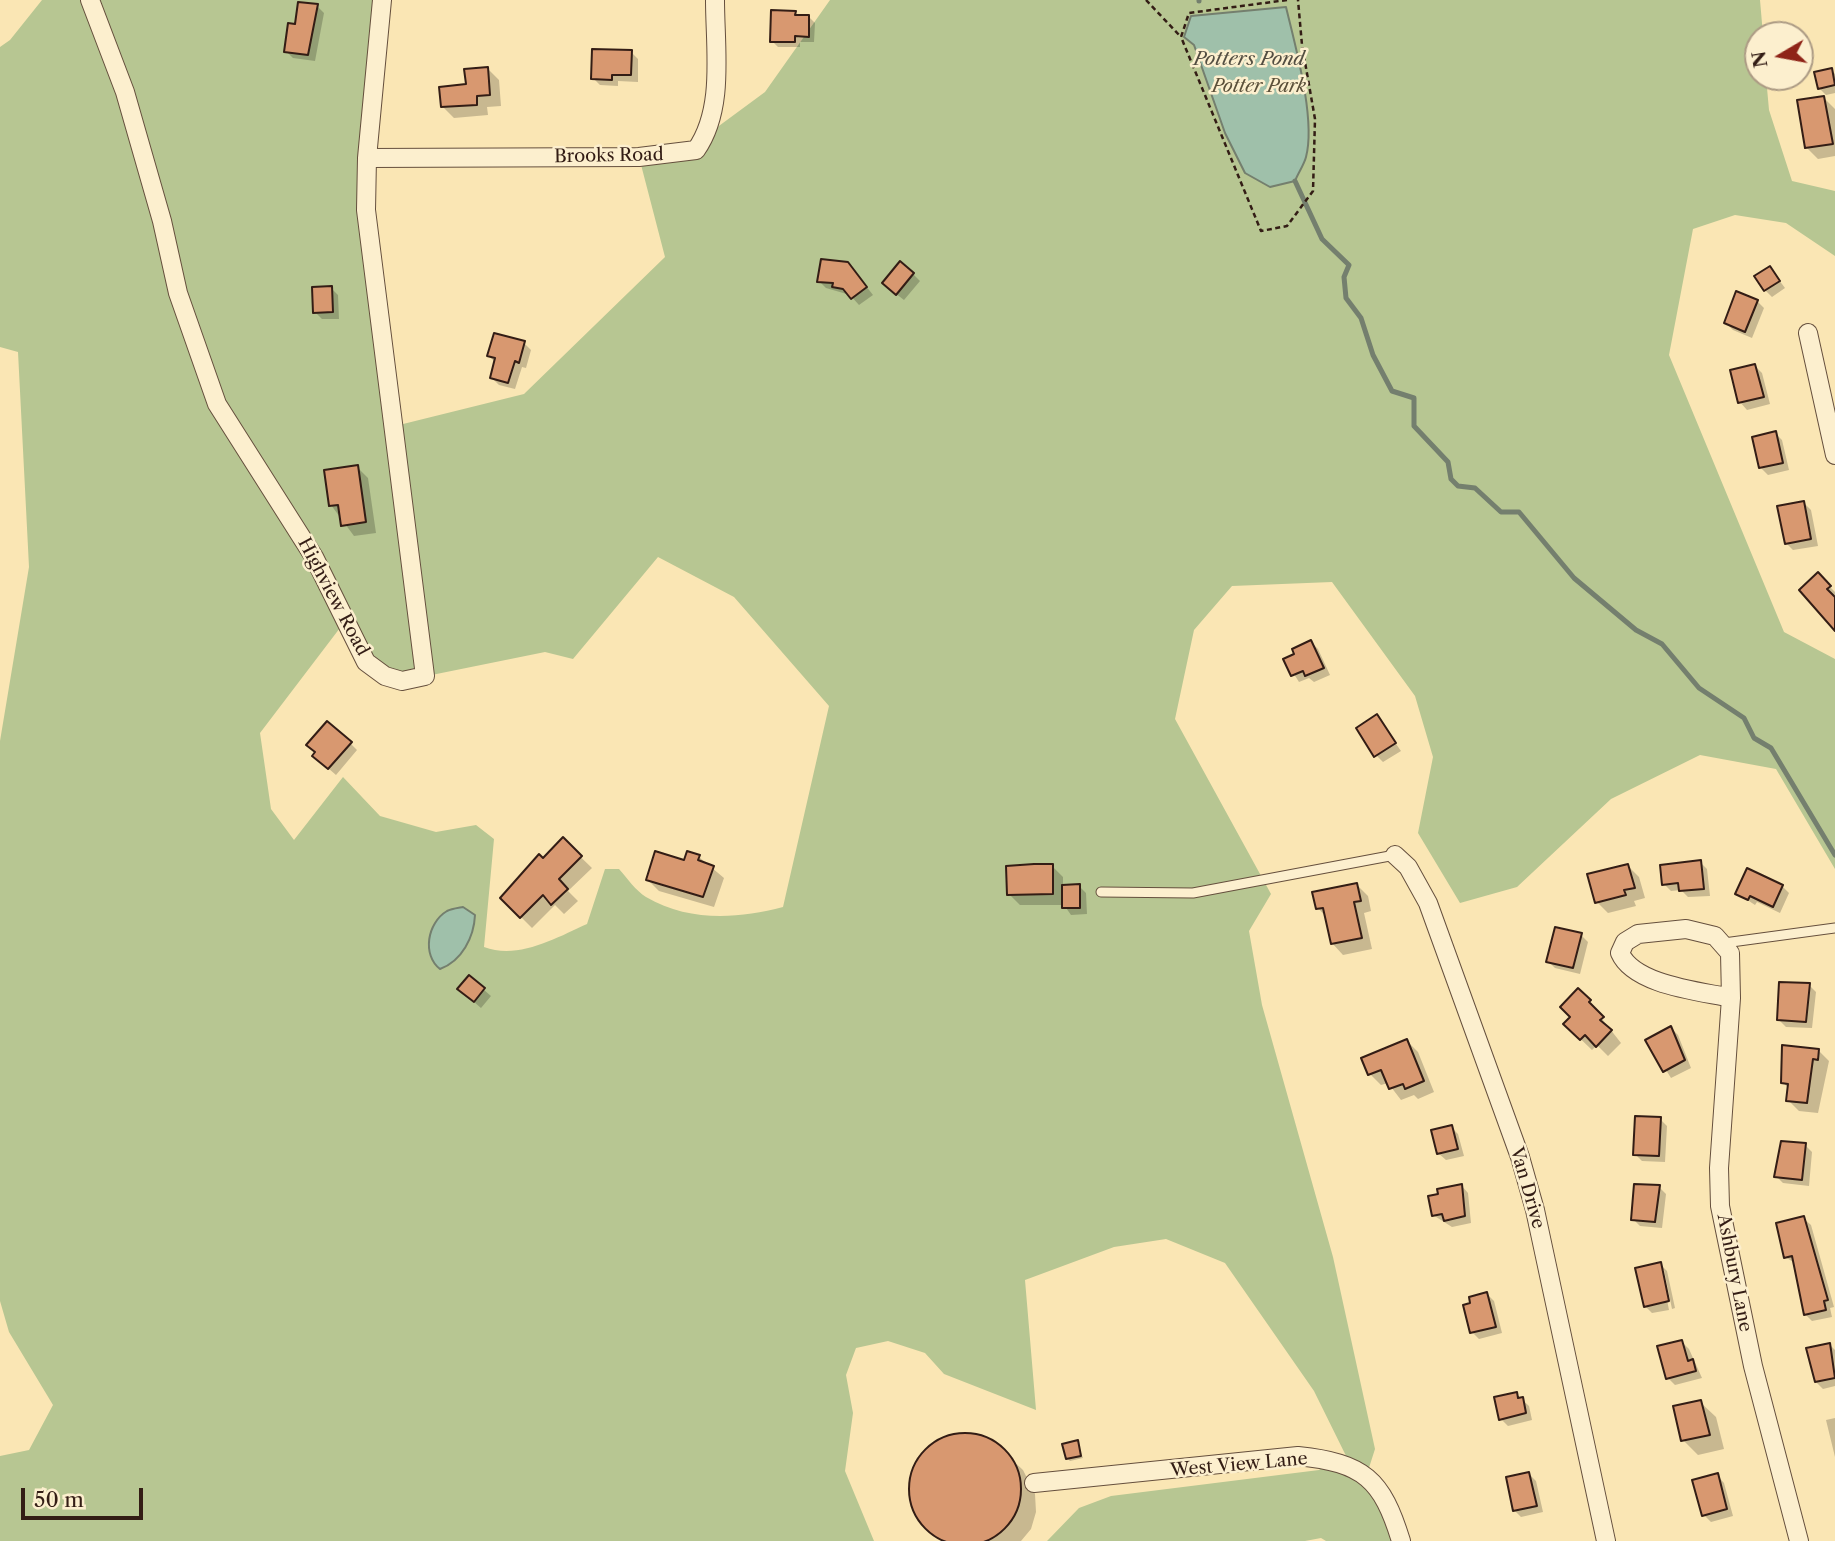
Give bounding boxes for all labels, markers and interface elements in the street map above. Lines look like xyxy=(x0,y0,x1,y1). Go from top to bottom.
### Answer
north arrow xyxy=(1744,21,1814,91)
water label: Potters Pond xyxy=(1193,49,1305,71)
text: N xyxy=(1747,49,1773,70)
park label: Potter Park xyxy=(1212,76,1306,98)
street label: Brooks Road xyxy=(554,144,664,168)
street label: Highview Road xyxy=(293,534,373,660)
street label: Van Drive xyxy=(1505,1145,1549,1231)
street label: Ashbury Lane xyxy=(1712,1212,1756,1334)
street label: West View Lane xyxy=(1169,1448,1309,1482)
scale bar xyxy=(24,1474,147,1518)
text: 50 m xyxy=(34,1487,84,1512)

